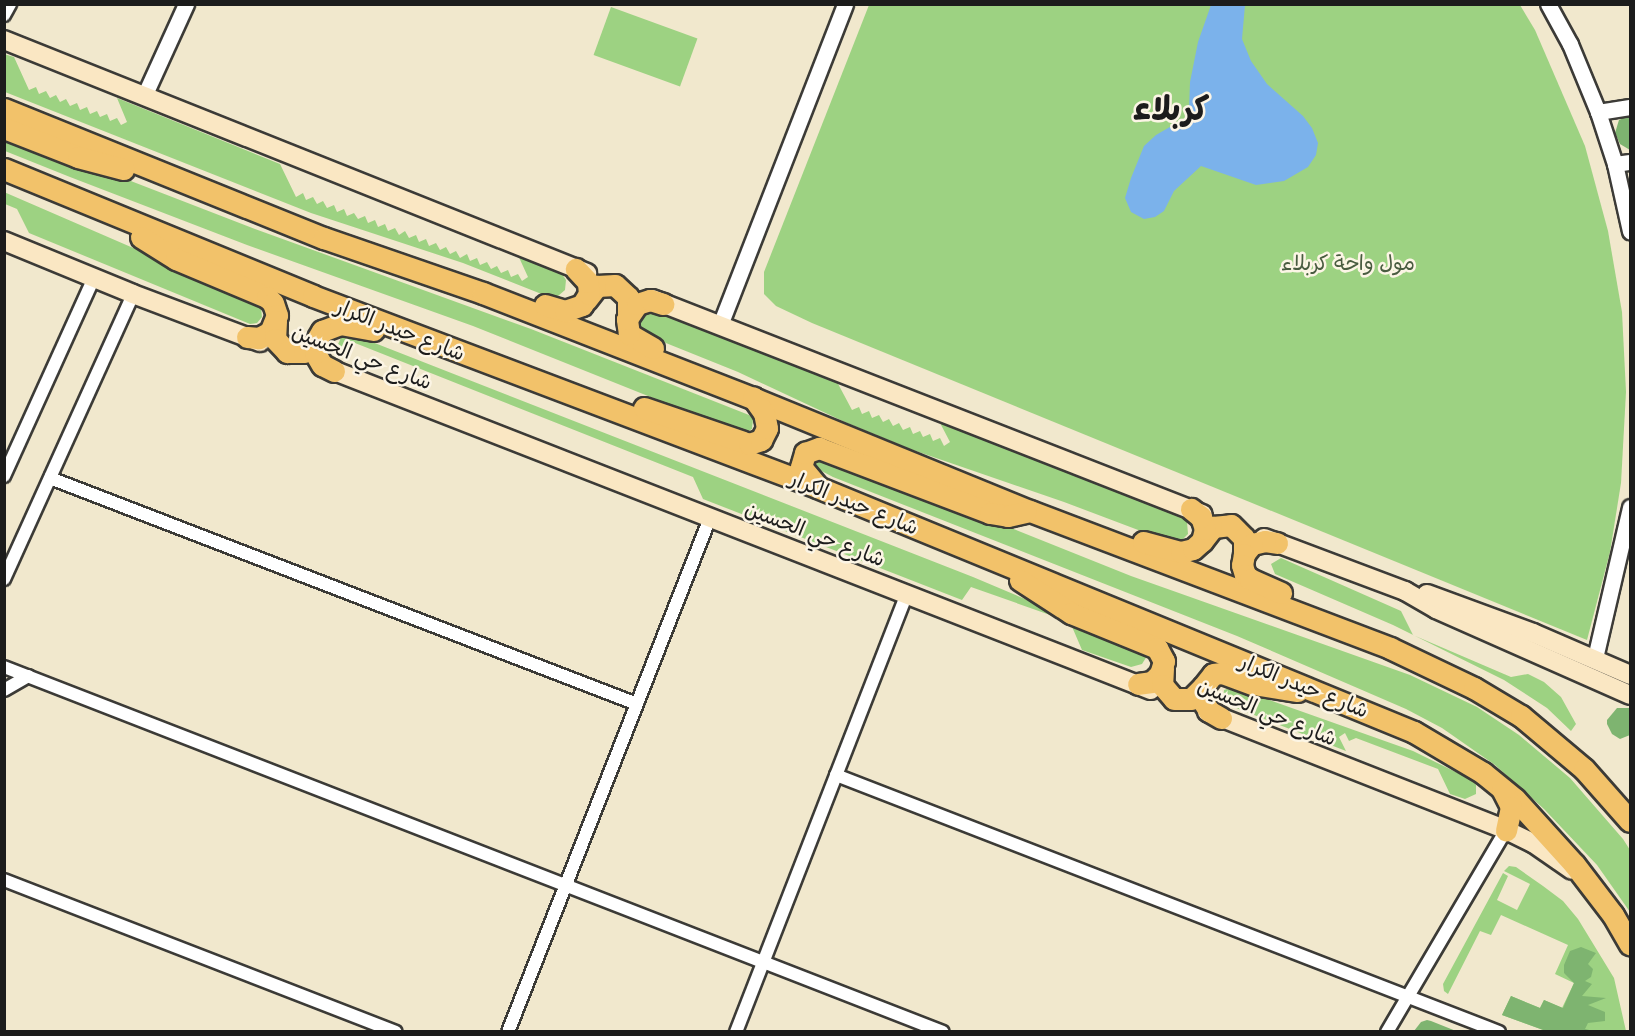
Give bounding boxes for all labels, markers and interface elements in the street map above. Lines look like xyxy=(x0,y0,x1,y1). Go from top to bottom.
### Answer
district label: كربلاء xyxy=(1133,90,1209,130)
park label: مول واحة كربلاء xyxy=(1281,250,1415,276)
street label: شارع حيدر الكرار xyxy=(332,294,468,366)
street label: شارع حي الحسين xyxy=(289,319,435,395)
street label: شارع حيدر الكرار xyxy=(786,466,922,540)
street label: شارع حي الحسين xyxy=(742,496,888,572)
street label: شارع حيدر الكرار xyxy=(1236,649,1372,723)
street label: شارع حي الحسين xyxy=(1194,673,1340,751)

